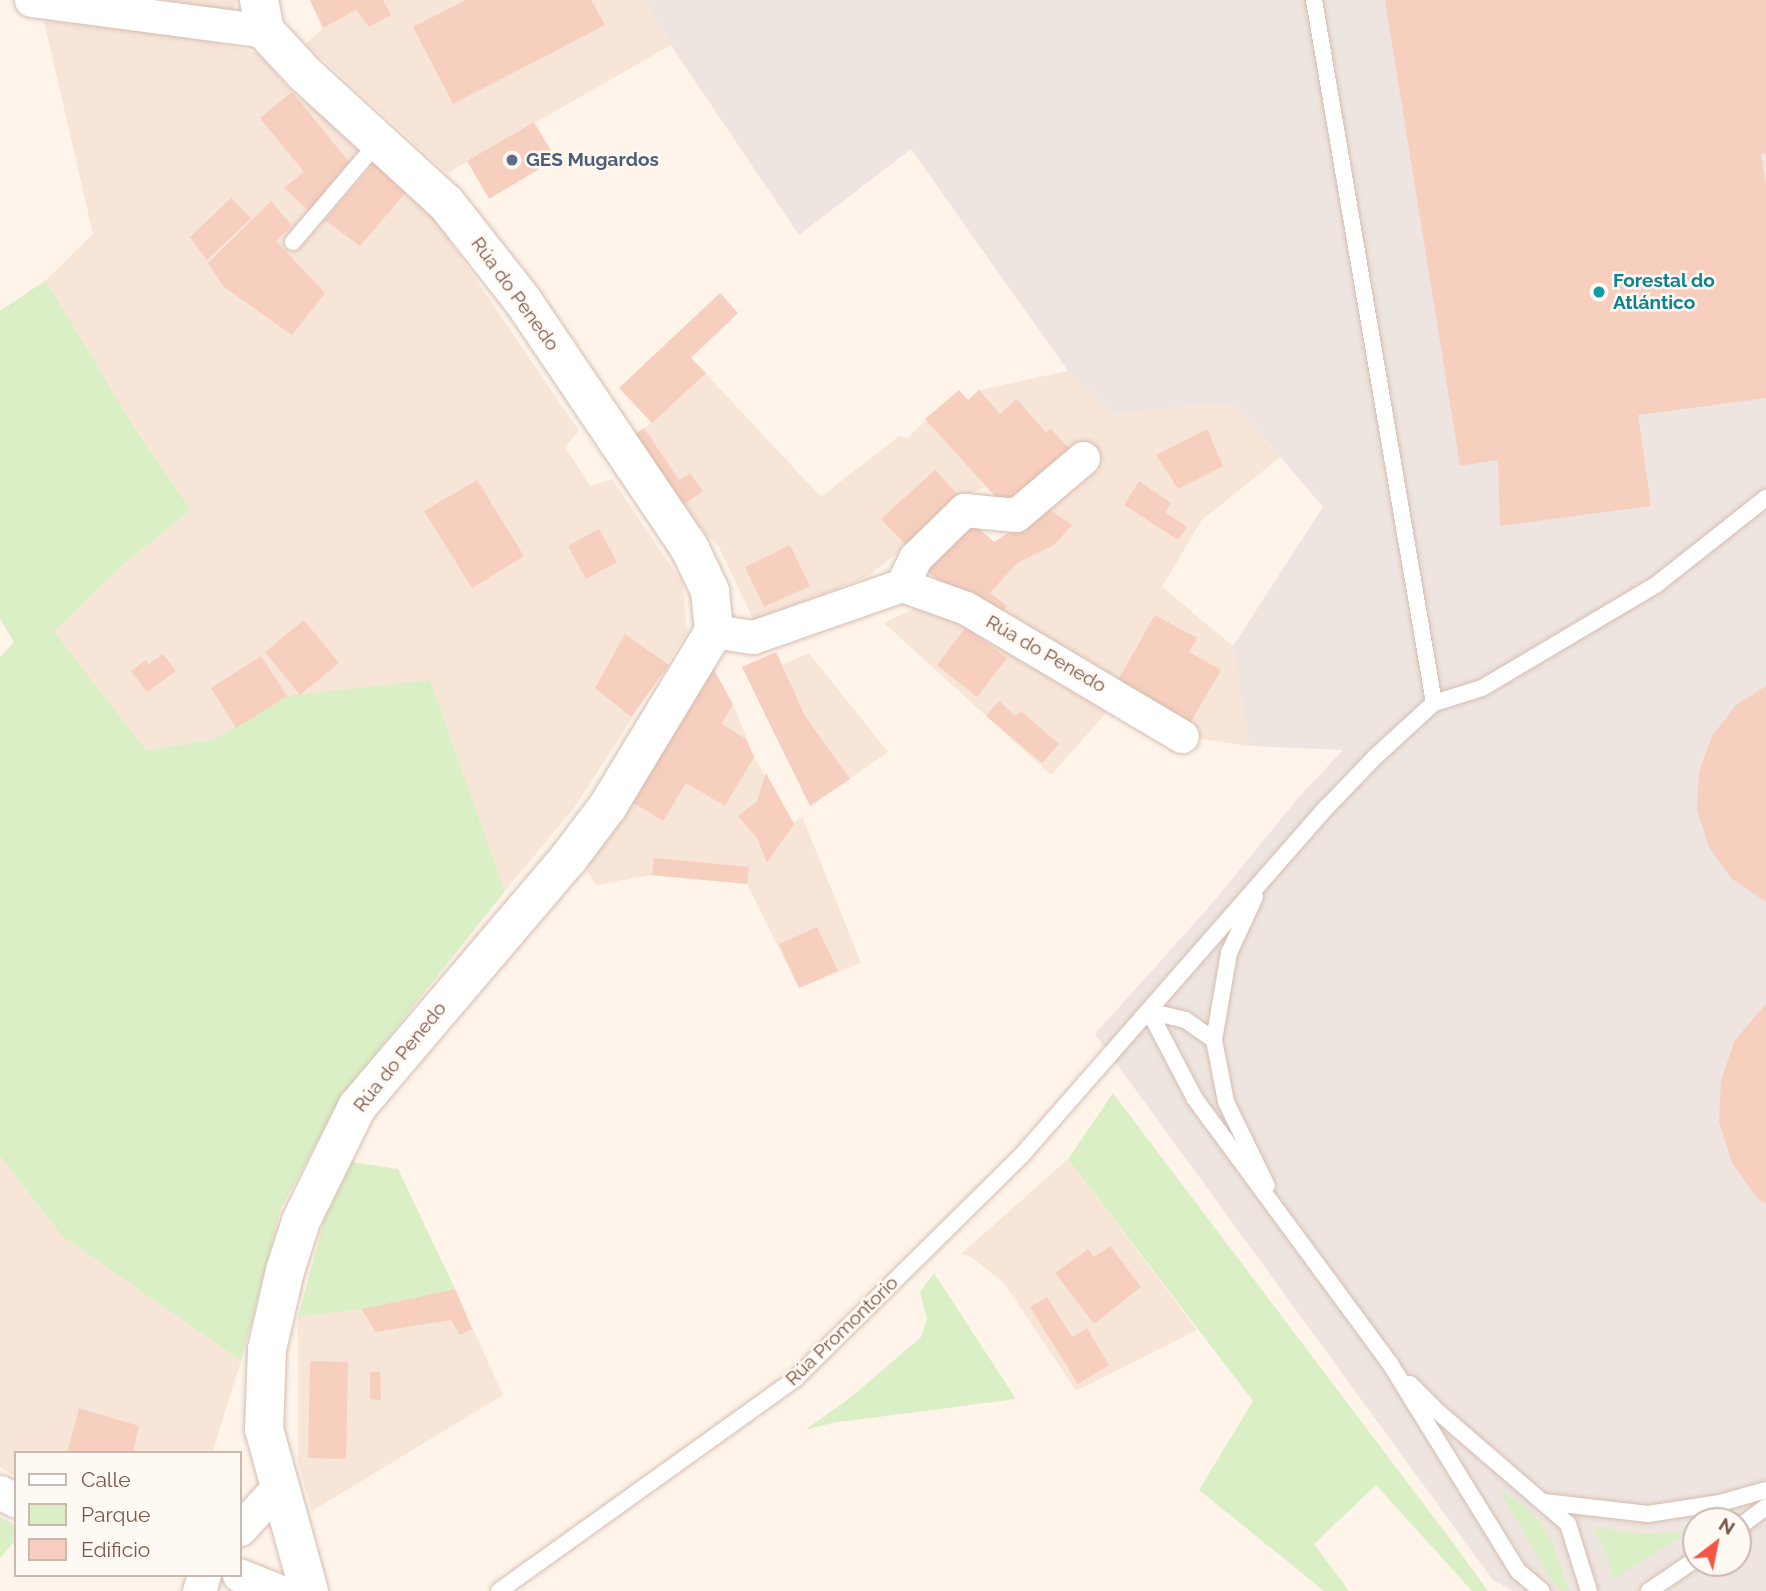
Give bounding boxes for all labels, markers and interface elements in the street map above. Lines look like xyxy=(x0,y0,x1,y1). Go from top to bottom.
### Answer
place label: GES Mugardos xyxy=(526,149,659,171)
marker: GES Mugardos xyxy=(504,152,520,168)
street label: Rúa do Penedo xyxy=(466,233,564,355)
place label: Forestal do Atlántico xyxy=(1613,270,1715,314)
marker: Forestal do Atlántico xyxy=(1591,284,1607,300)
street label: Rúa do Penedo xyxy=(982,610,1110,698)
street label: Rúa do Penedo xyxy=(349,997,451,1117)
street label: Rúa Promontorio xyxy=(781,1272,903,1390)
legend xyxy=(14,1451,242,1577)
text: Calle xyxy=(81,1467,131,1492)
text: Parque xyxy=(81,1502,150,1527)
north arrow xyxy=(1682,1507,1752,1577)
text: N xyxy=(1715,1513,1739,1539)
text: Edificio xyxy=(81,1537,150,1562)

